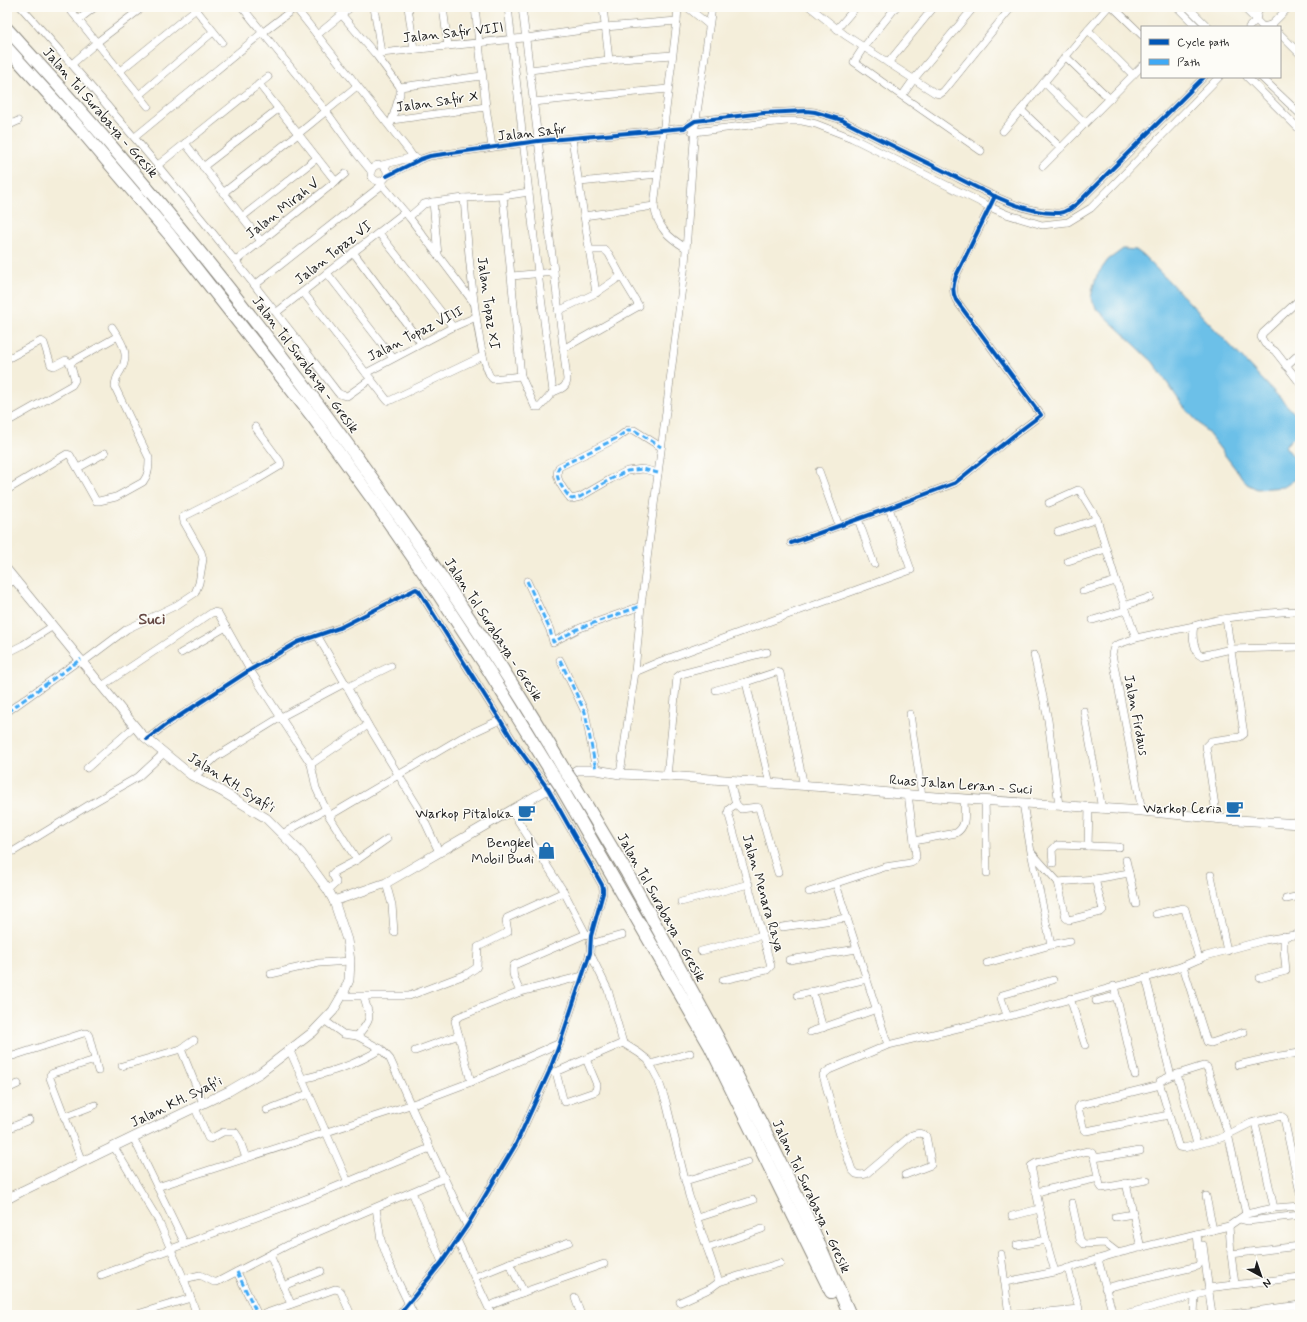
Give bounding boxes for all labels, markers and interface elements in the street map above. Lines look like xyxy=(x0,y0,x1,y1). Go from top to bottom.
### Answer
street label: Jalan Safir VIII xyxy=(402,19,504,47)
legend xyxy=(1141,26,1281,78)
text: Cycle path xyxy=(1177,35,1229,51)
street label: Jalan Tol Surabaya - Gresik xyxy=(39,44,162,182)
text: Path xyxy=(1177,55,1200,71)
street label: Jalan Safir X xyxy=(395,87,480,117)
street label: Jalan Safir xyxy=(497,120,568,146)
street label: Jalan Mirah V xyxy=(242,175,323,243)
street label: Jalan Topaz VI xyxy=(291,217,376,289)
street label: Jalan Topaz XI xyxy=(473,256,503,351)
street label: Jalan Tol Surabaya - Gresik xyxy=(248,292,363,437)
street label: Jalan Topaz VIII xyxy=(365,302,466,366)
street label: Jalan Tol Surabaya - Gresik xyxy=(440,555,546,705)
district label: Suci xyxy=(138,609,166,630)
street label: Jalan Firdaus xyxy=(1119,673,1153,757)
street label: Jalan KH. Syafi'i xyxy=(184,749,279,817)
street label: Ruas Jalan Leran - Suci xyxy=(889,771,1033,799)
cafe icon: Warkop Ceria xyxy=(1225,798,1245,818)
place label: Warkop Ceria xyxy=(1143,800,1222,818)
cafe icon: Warkop Pitaloka xyxy=(516,803,536,823)
place label: Warkop Pitaloka xyxy=(415,805,514,823)
street label: Jalan Tol Surabaya - Gresik xyxy=(613,830,710,985)
street label: Jalan Menara Raya xyxy=(738,832,788,954)
place label: Bengkel Mobil Budi xyxy=(471,834,534,868)
shop icon: Bengkel Mobil Budi xyxy=(537,840,557,860)
street label: Jalan KH. Syafi'i xyxy=(128,1072,225,1132)
street label: Jalan Tol Surabaya - Gresik xyxy=(768,1117,855,1276)
north arrow xyxy=(1241,1256,1281,1296)
text: N xyxy=(1259,1275,1274,1291)

